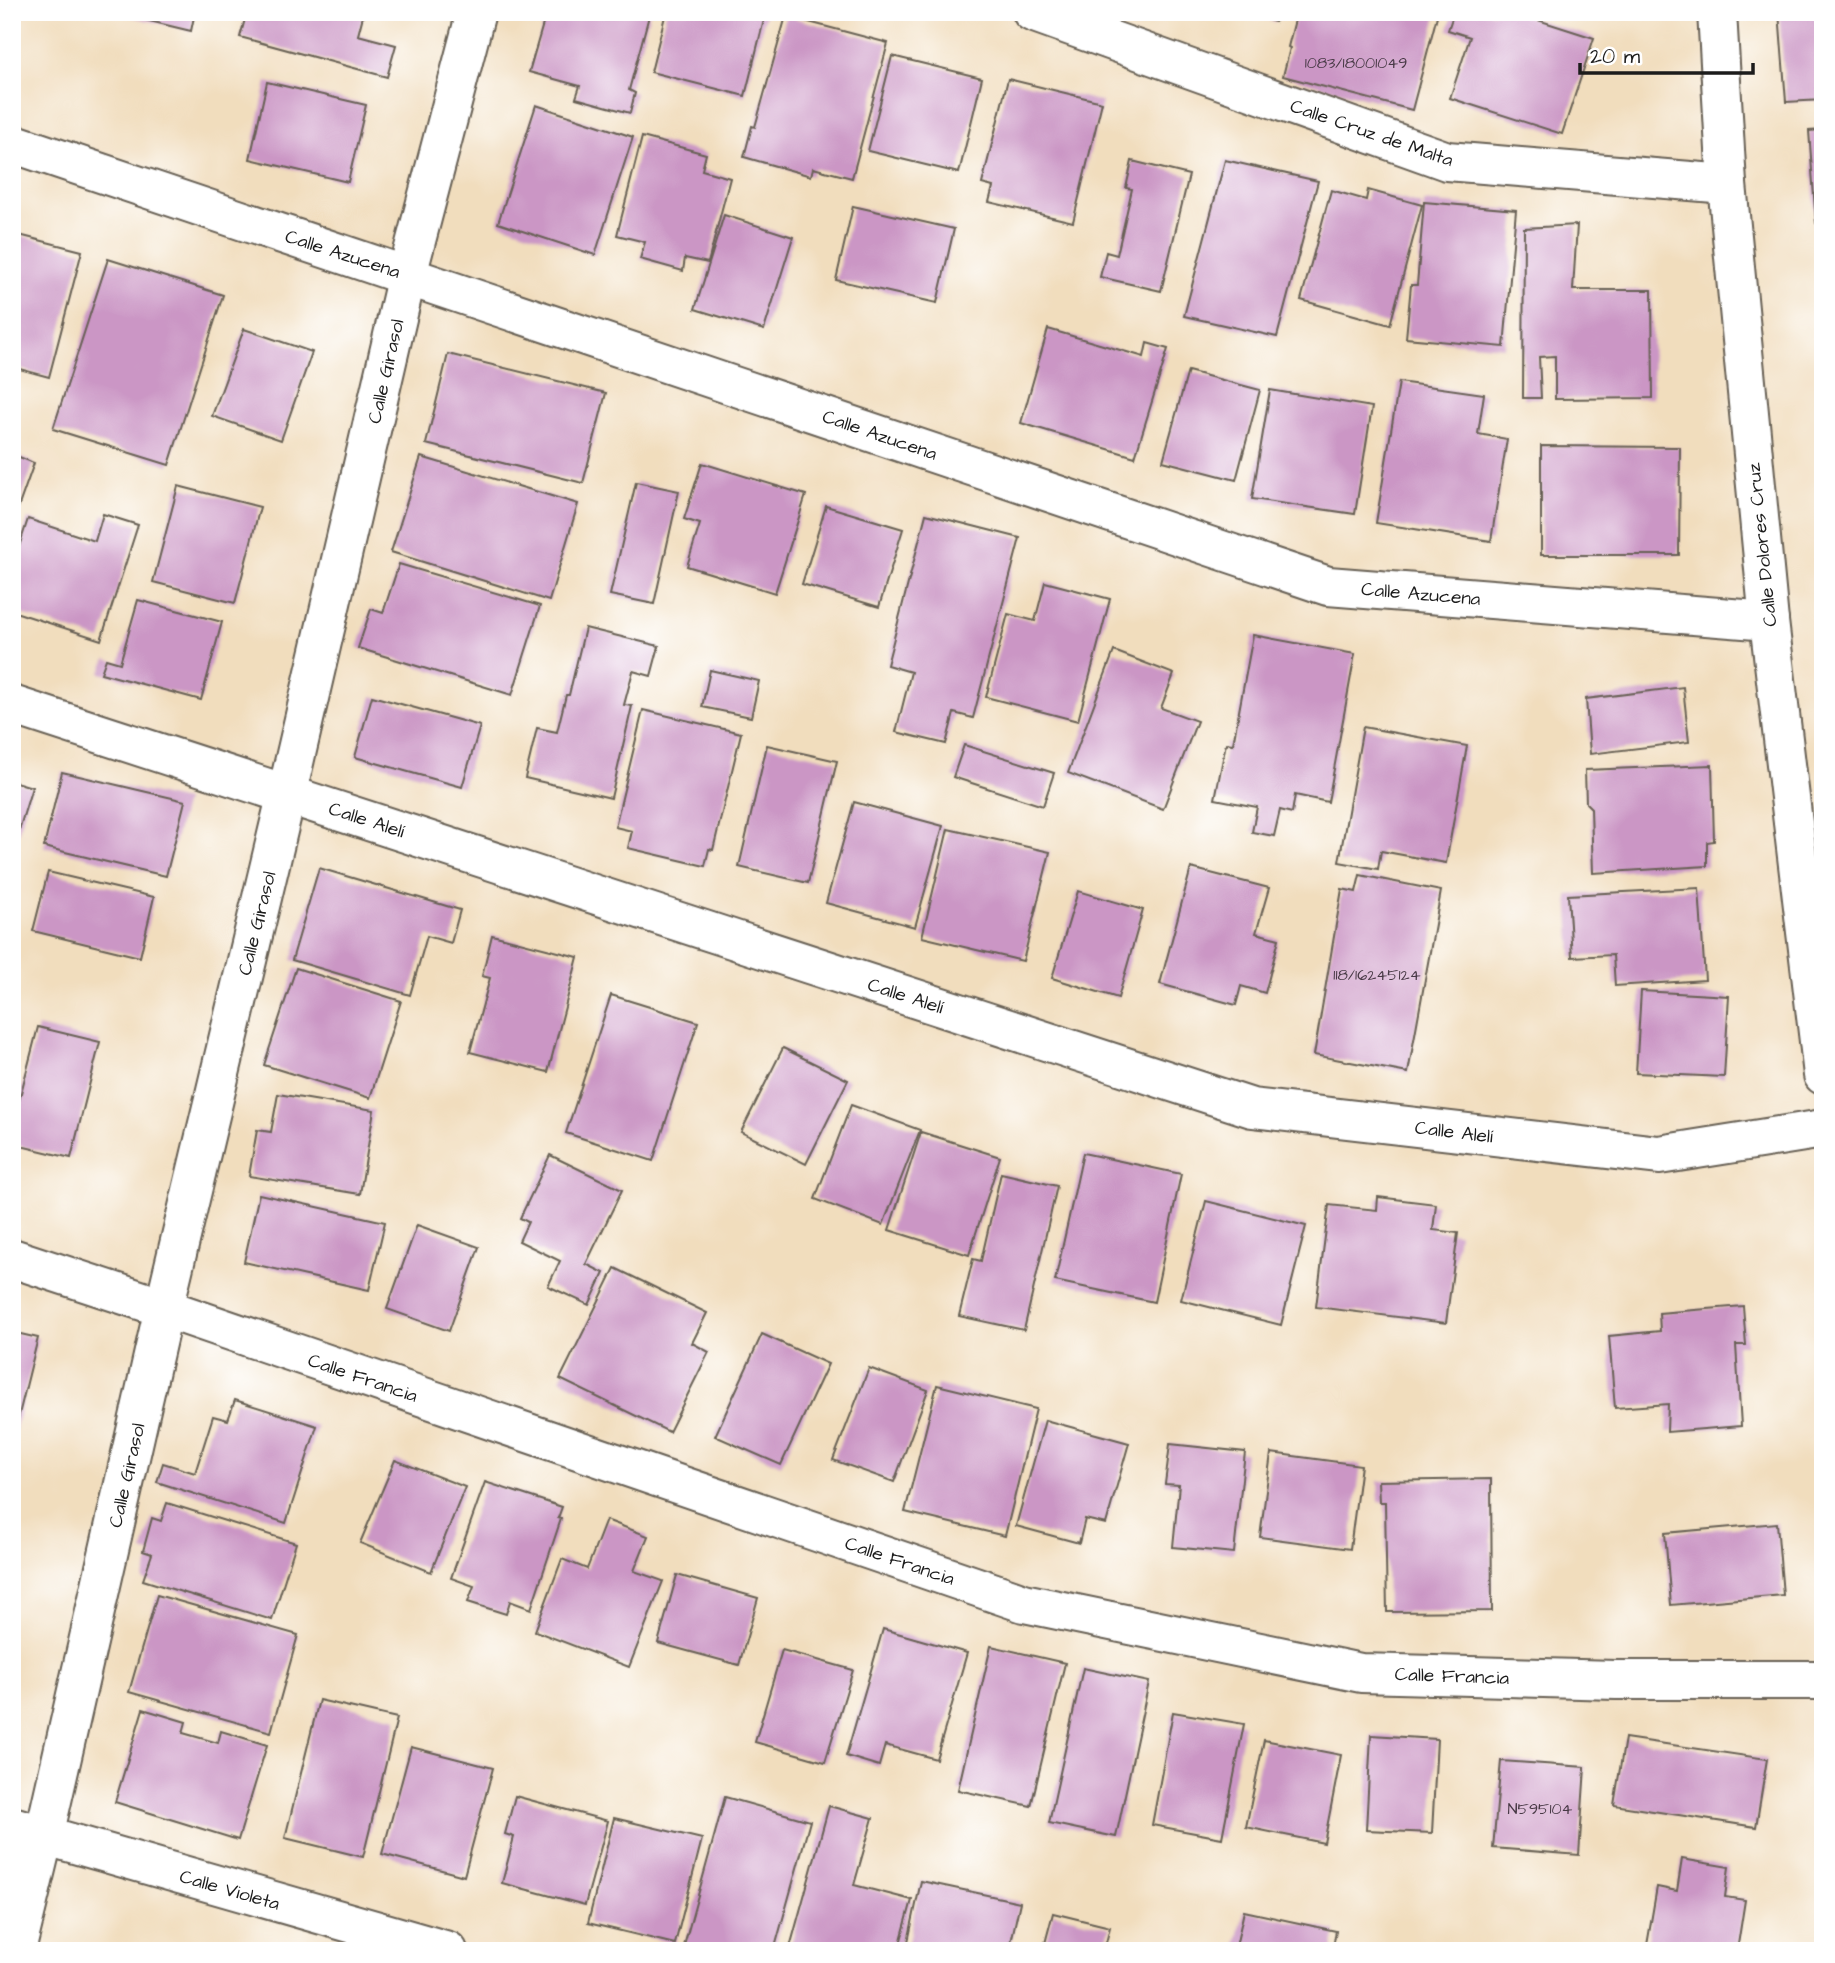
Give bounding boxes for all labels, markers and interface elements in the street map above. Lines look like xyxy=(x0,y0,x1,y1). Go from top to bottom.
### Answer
scale bar xyxy=(1580,32,1753,76)
text: 20 m xyxy=(1590,42,1641,71)
house number: 1083/18001049 xyxy=(1305,52,1407,74)
street label: Calle Cruz de Malta xyxy=(1286,93,1457,174)
street label: Calle Azucena xyxy=(281,223,404,286)
street label: Calle Girasol xyxy=(361,316,412,426)
street label: Calle Azucena xyxy=(819,403,941,468)
street label: Calle Dolores Cruz xyxy=(1740,461,1785,628)
street label: Calle Azucena xyxy=(1360,576,1482,613)
street label: Calle Alelí xyxy=(325,795,408,845)
street label: Calle Girasol xyxy=(231,868,283,978)
house number: 118/16245124 xyxy=(1333,964,1421,986)
street label: Calle Alelí xyxy=(864,971,947,1021)
street label: Calle Alelí xyxy=(1413,1114,1494,1151)
street label: Calle Francia xyxy=(304,1347,421,1410)
street label: Calle Girasol xyxy=(102,1420,153,1530)
street label: Calle Francia xyxy=(841,1530,958,1593)
street label: Calle Francia xyxy=(1394,1661,1510,1692)
house number: N595104 xyxy=(1508,1798,1573,1820)
street label: Calle Violeta xyxy=(176,1863,283,1918)

